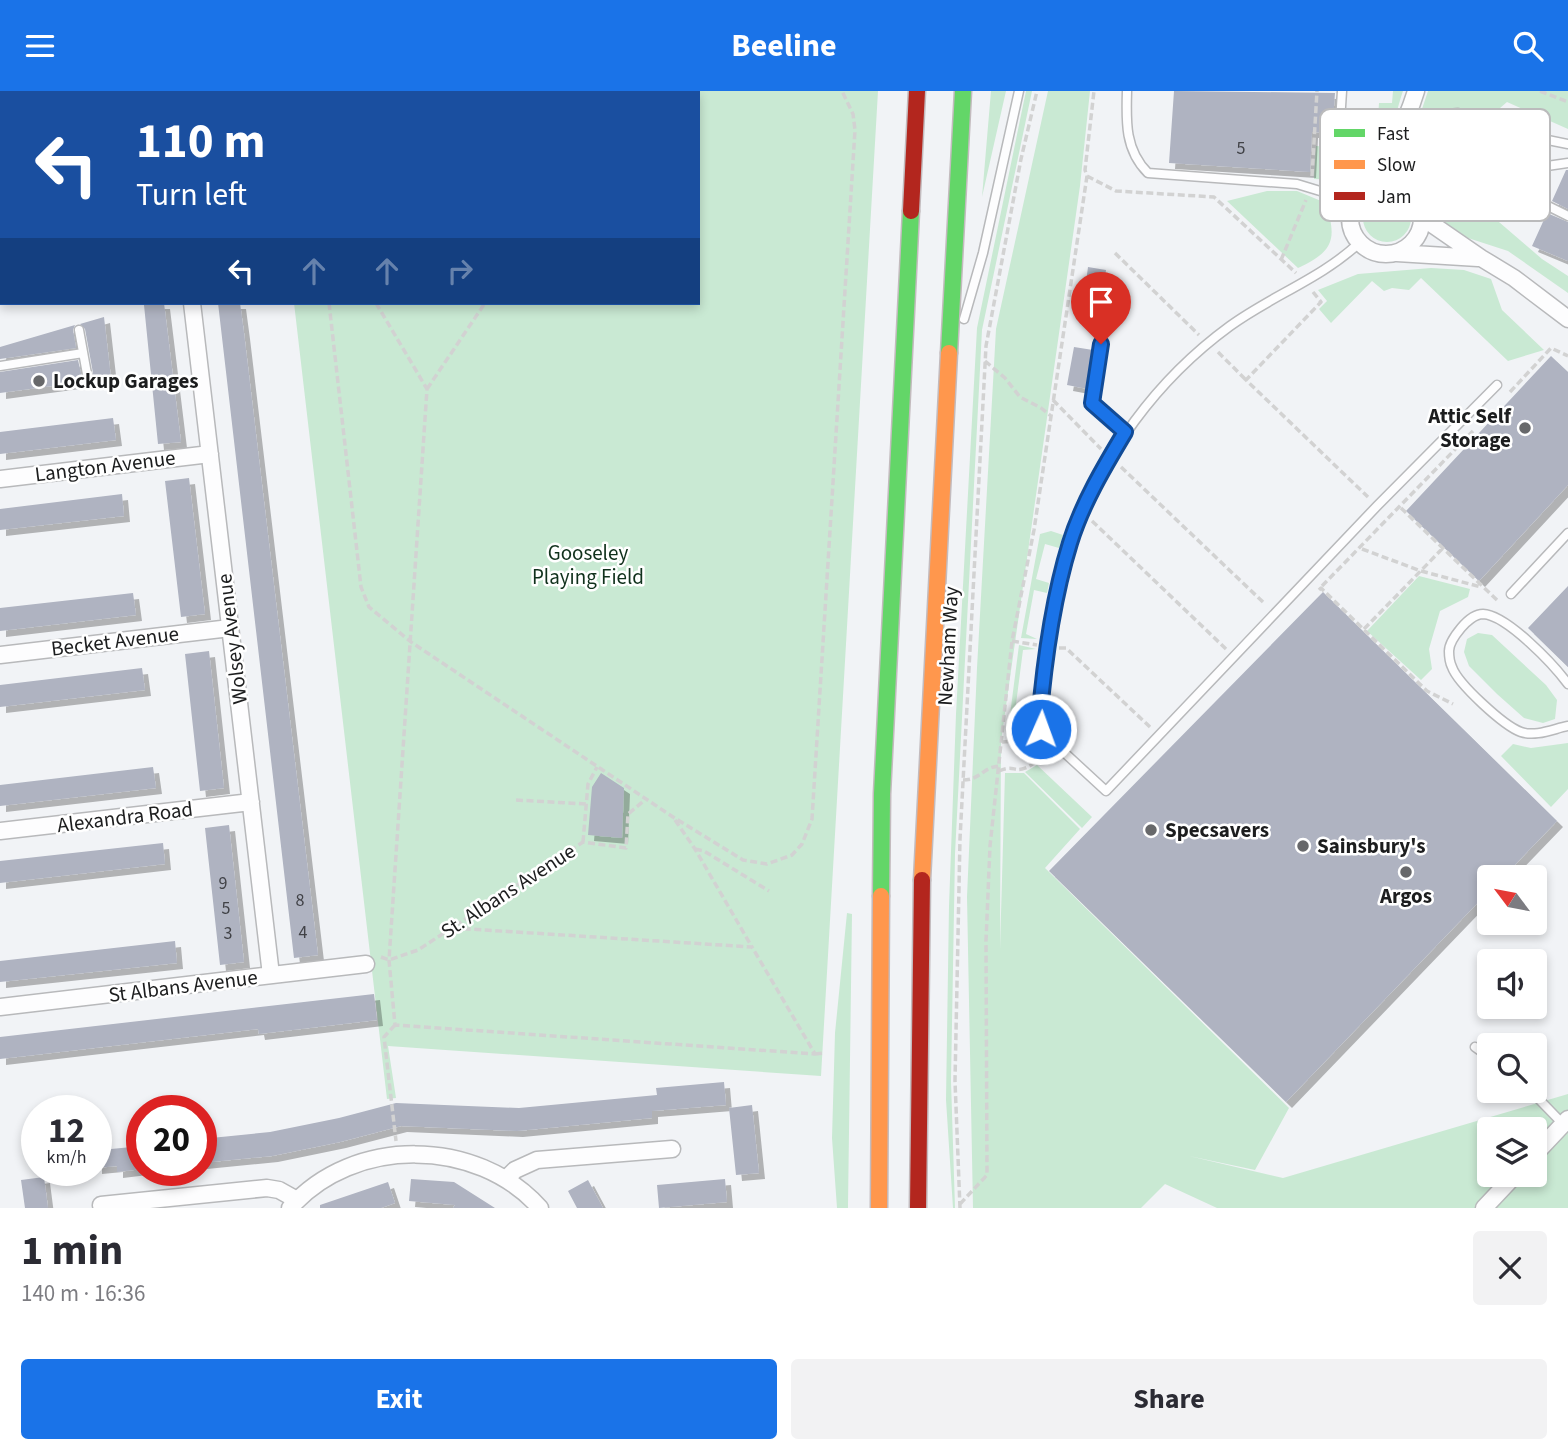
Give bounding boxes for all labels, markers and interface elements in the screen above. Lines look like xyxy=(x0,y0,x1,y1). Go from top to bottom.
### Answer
text: Beeline xyxy=(731,23,837,69)
icon: menu xyxy=(21,27,59,65)
icon: search xyxy=(1509,27,1547,65)
text: 110 m xyxy=(136,107,265,177)
legend xyxy=(1320,109,1550,221)
icon: left xyxy=(21,119,112,210)
text: Fast xyxy=(1377,121,1410,148)
house number: 5 xyxy=(1237,136,1246,161)
text: Slow xyxy=(1377,152,1416,179)
text: Turn left xyxy=(136,172,247,218)
text: Jam xyxy=(1377,184,1411,211)
icon: left xyxy=(222,252,260,290)
icon: ahead xyxy=(295,252,333,290)
icon: ahead xyxy=(368,252,406,290)
icon: right xyxy=(441,252,479,290)
pin xyxy=(1071,272,1131,344)
icon: arrive xyxy=(1082,283,1120,321)
place label: Lockup Garages xyxy=(53,366,199,396)
marker: Lockup Garages xyxy=(31,373,47,389)
place label: Attic Self Storage xyxy=(1427,401,1512,455)
marker: Attic Self Storage xyxy=(1517,420,1533,436)
street label: Langton Avenue xyxy=(33,442,177,490)
park label: Gooseley Playing Field xyxy=(532,538,644,592)
street label: Wolsey Avenue xyxy=(209,572,255,706)
street label: Newham Way xyxy=(930,585,966,706)
street label: Becket Avenue xyxy=(49,618,181,664)
position arrow xyxy=(1004,692,1078,766)
street label: Alexandra Road xyxy=(55,794,195,840)
place label: Specsavers xyxy=(1165,815,1269,845)
marker: Specsavers xyxy=(1143,822,1159,838)
place label: Sainsbury's xyxy=(1317,831,1425,861)
street label: St. Albans Avenue xyxy=(435,836,581,946)
marker: Sainsbury's xyxy=(1295,838,1311,854)
marker: Argos xyxy=(1398,864,1414,880)
north arrow xyxy=(1477,865,1547,935)
map controls xyxy=(1477,865,1547,1187)
house number: 9 xyxy=(219,871,228,896)
place label: Argos xyxy=(1379,881,1432,911)
house number: 8 xyxy=(296,888,305,913)
house number: 5 xyxy=(222,896,231,921)
house number: 4 xyxy=(299,920,308,945)
house number: 3 xyxy=(224,921,233,946)
button: sound xyxy=(1477,949,1547,1019)
street label: St Albans Avenue xyxy=(107,962,259,1010)
button: search xyxy=(1477,1033,1547,1103)
speed limit sign: 20 xyxy=(126,1095,217,1186)
text: 12 xyxy=(48,1106,85,1156)
button: layers xyxy=(1477,1117,1547,1187)
text: km/h xyxy=(47,1145,86,1170)
text: 1 min xyxy=(21,1221,123,1281)
button: close xyxy=(1473,1231,1547,1305)
text: 140 m · 16:36 xyxy=(21,1277,145,1310)
button: Exit xyxy=(21,1359,777,1439)
button: Share xyxy=(791,1359,1547,1439)

